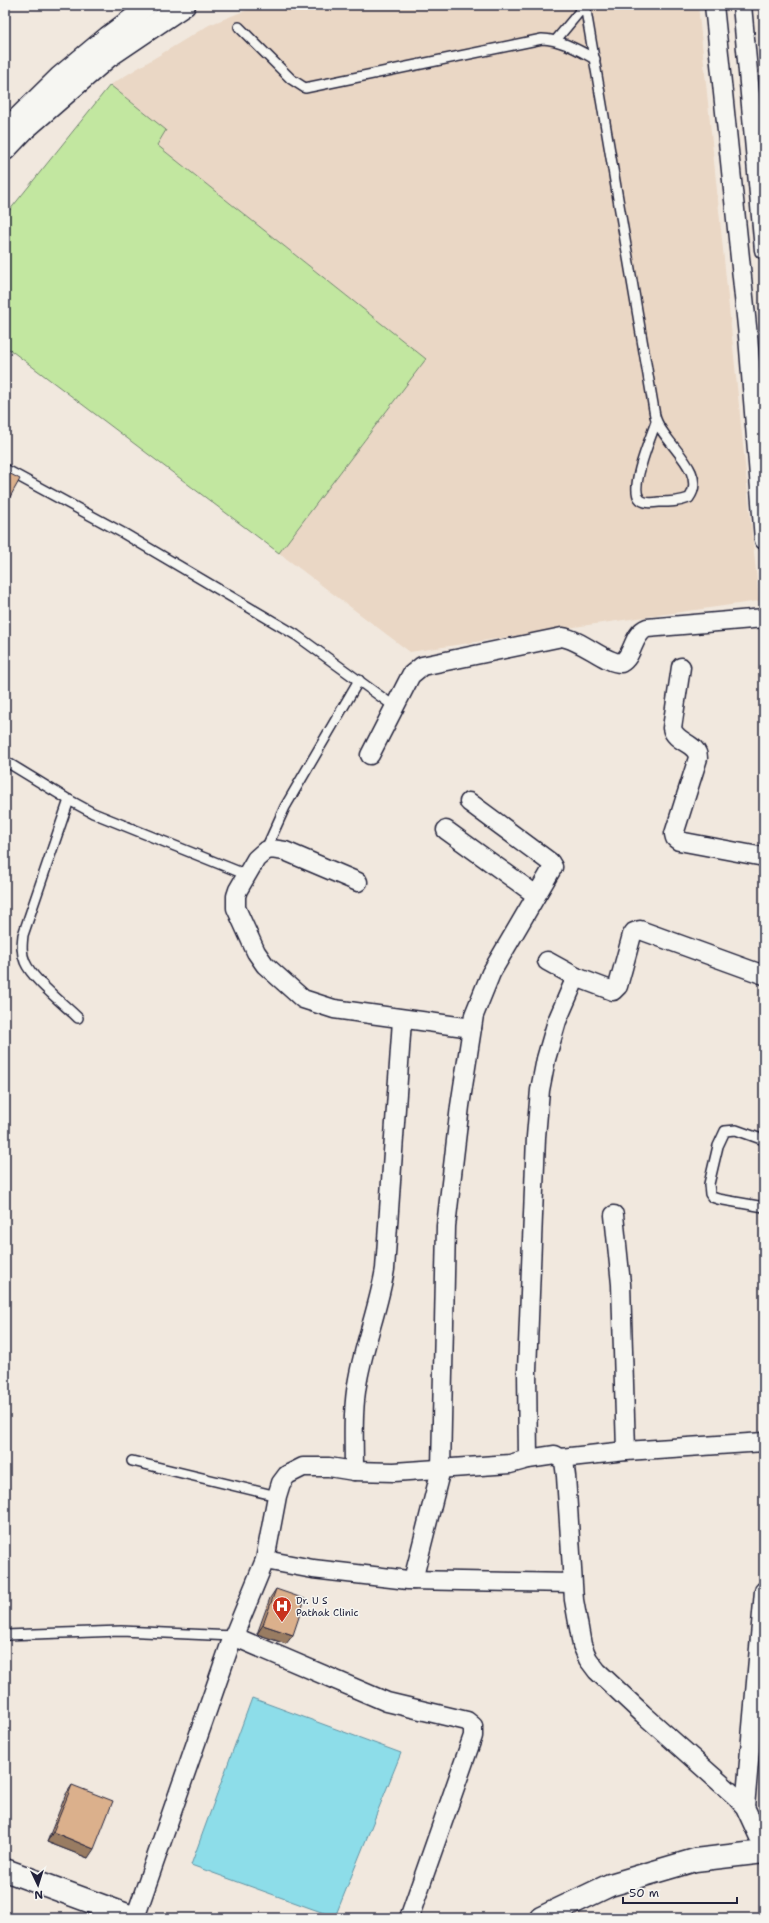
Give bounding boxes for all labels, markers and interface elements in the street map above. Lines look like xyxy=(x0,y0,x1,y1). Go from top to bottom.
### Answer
place label: Dr. U S Pathak Clinic xyxy=(296,1594,359,1619)
hospital icon: Dr. U S Pathak Clinic xyxy=(271,1595,293,1623)
north arrow xyxy=(18,1865,58,1905)
scale bar xyxy=(623,1879,737,1905)
text: 50 m xyxy=(629,1885,659,1901)
text: N xyxy=(34,1887,44,1902)

